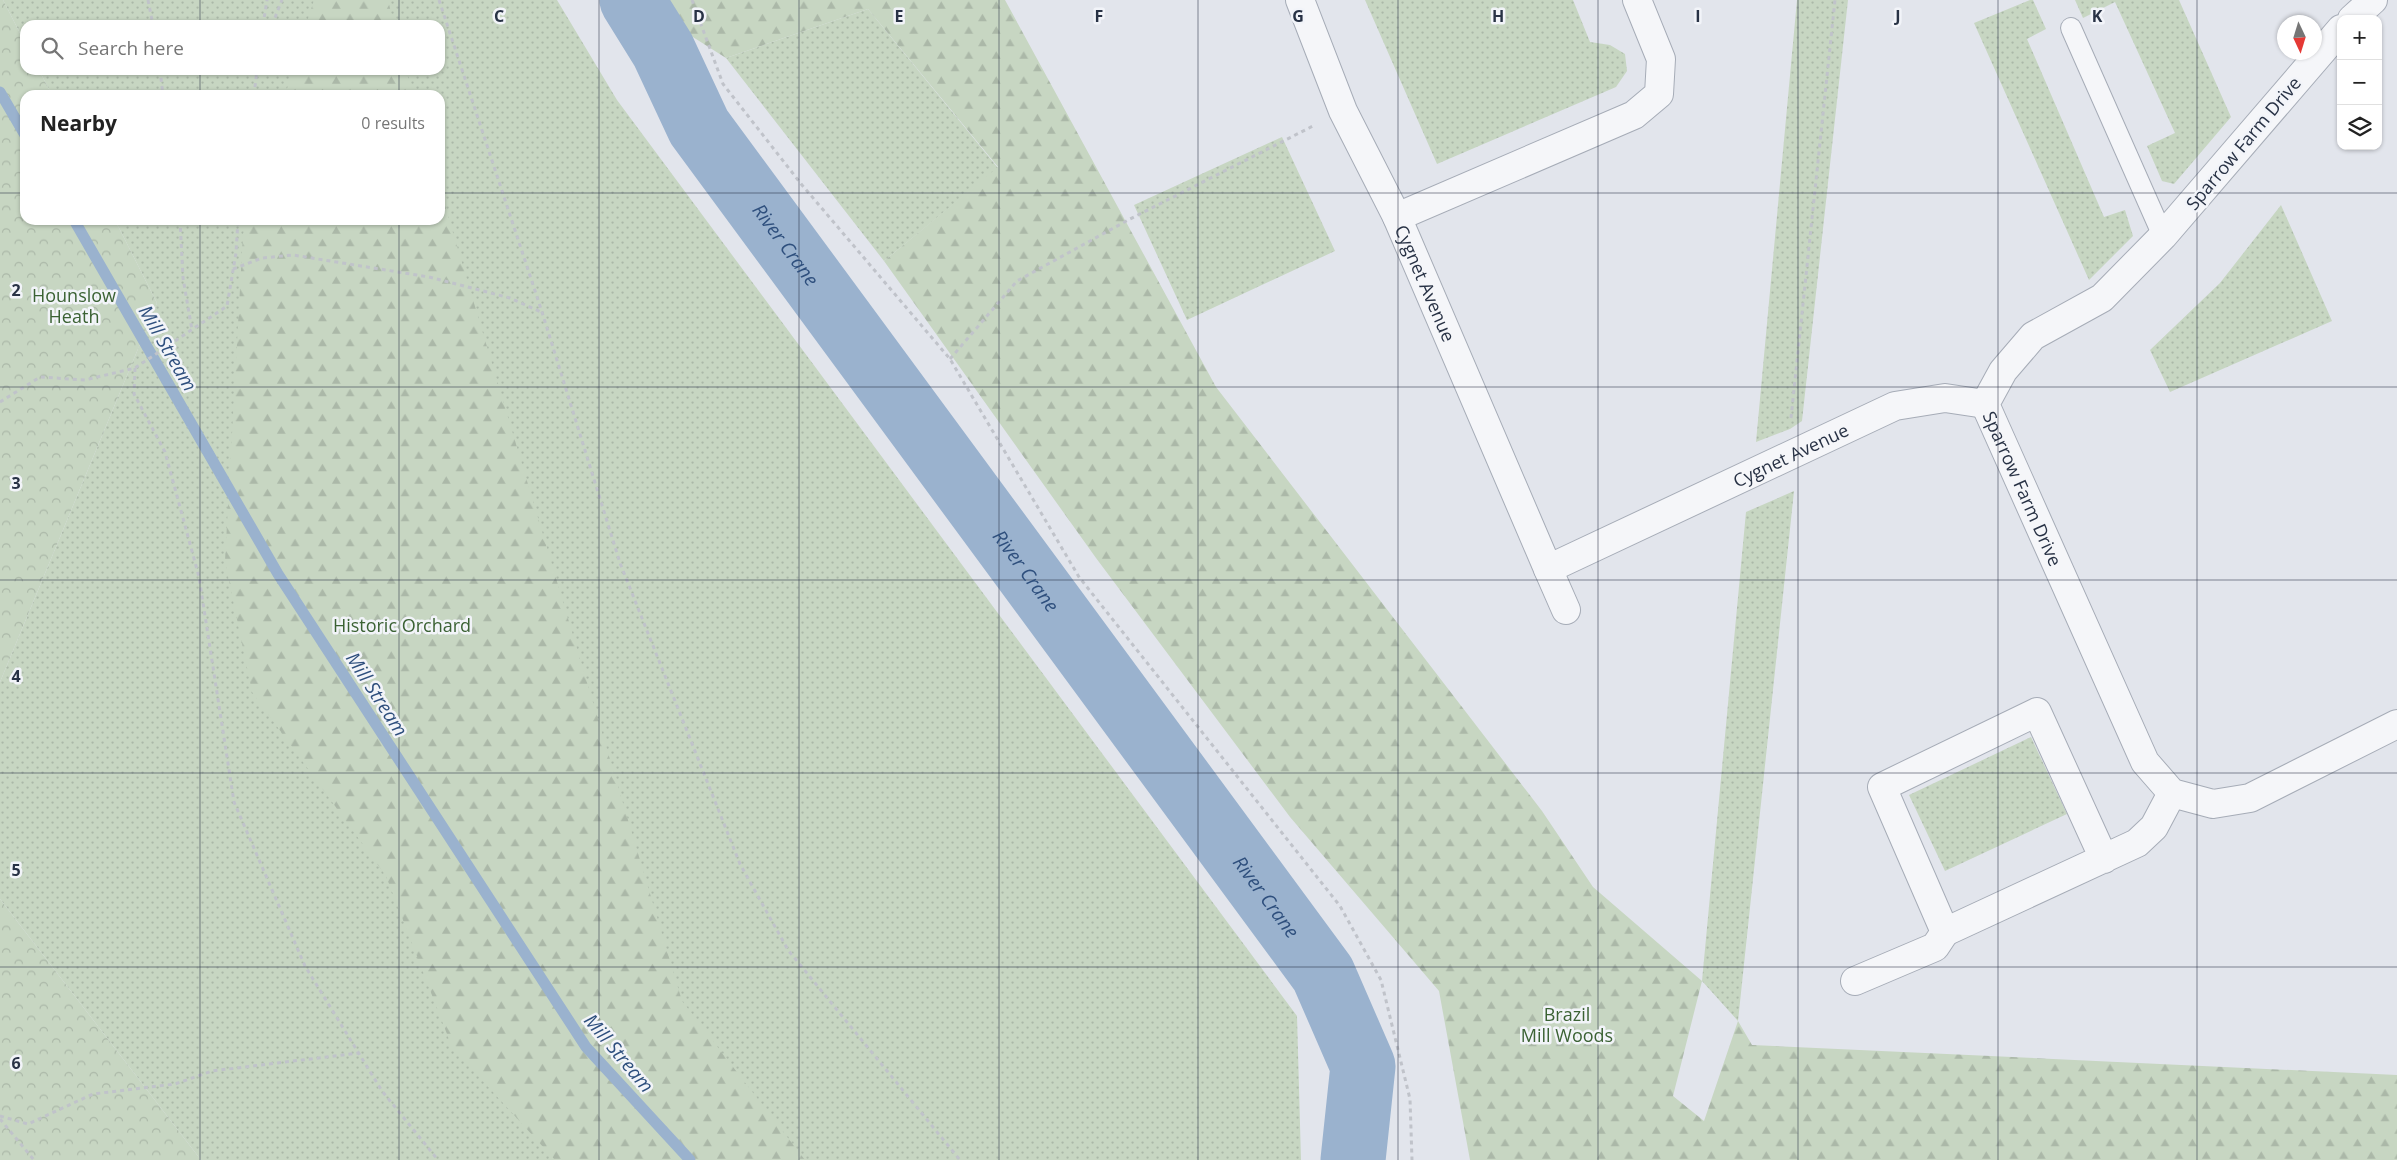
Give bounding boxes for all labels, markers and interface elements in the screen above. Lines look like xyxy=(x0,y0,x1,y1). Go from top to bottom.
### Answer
text: C xyxy=(494,5,504,27)
text: D xyxy=(693,5,705,27)
text: E xyxy=(895,5,904,27)
text: F xyxy=(1095,5,1103,27)
text: G xyxy=(1292,5,1304,27)
text: H xyxy=(1492,5,1504,27)
text: I xyxy=(1695,5,1701,27)
text: J xyxy=(1893,5,1901,27)
text: K xyxy=(2092,5,2103,27)
north arrow xyxy=(2277,15,2322,60)
map controls xyxy=(2337,15,2382,150)
button: + xyxy=(2337,15,2382,60)
search box xyxy=(20,20,445,75)
icon: search xyxy=(38,34,66,62)
text: Search here xyxy=(78,35,184,61)
button: − xyxy=(2337,60,2382,105)
street label: Sparrow Farm Drive xyxy=(2180,71,2306,215)
button: layers xyxy=(2337,105,2382,150)
text: Nearby xyxy=(40,109,117,137)
text: 0 results xyxy=(361,112,425,134)
water label: River Crane xyxy=(747,198,825,291)
street label: Cygnet Avenue xyxy=(1390,221,1461,345)
text: 2 xyxy=(11,279,21,301)
park label: Hounslow Heath xyxy=(32,283,116,328)
water label: Mill Stream xyxy=(133,300,203,396)
street label: Sparrow Farm Drive xyxy=(1978,407,2068,570)
street label: Cygnet Avenue xyxy=(1729,418,1852,493)
text: 3 xyxy=(11,472,21,494)
water label: River Crane xyxy=(987,524,1065,617)
park label: Historic Orchard xyxy=(333,613,471,637)
water label: Mill Stream xyxy=(340,647,414,741)
text: 4 xyxy=(11,665,21,687)
water label: River Crane xyxy=(1227,850,1305,943)
text: 5 xyxy=(11,859,21,881)
park label: Brazil Mill Woods xyxy=(1521,1002,1613,1047)
water label: Mill Stream xyxy=(578,1008,660,1098)
text: 6 xyxy=(11,1052,21,1074)

